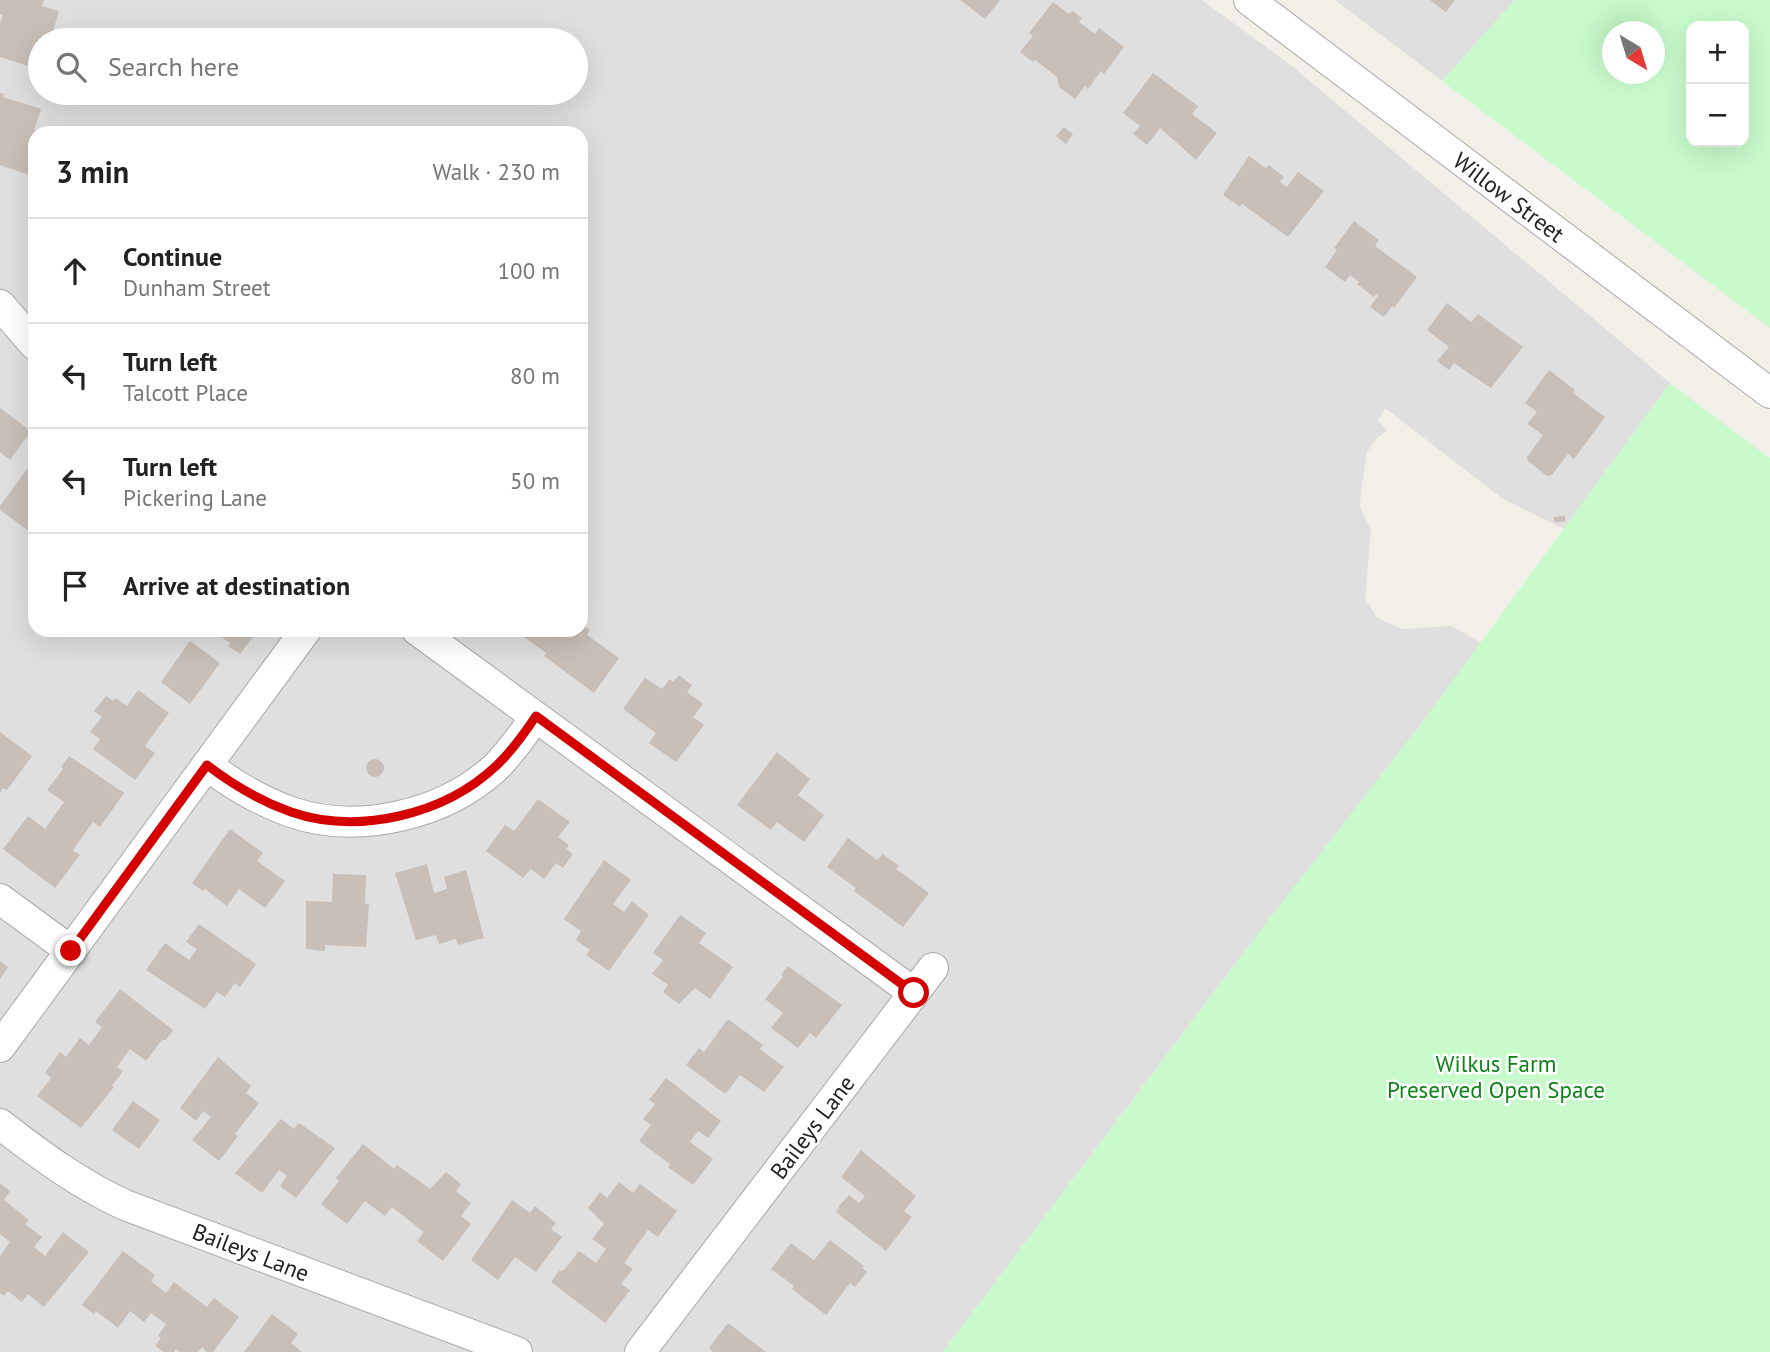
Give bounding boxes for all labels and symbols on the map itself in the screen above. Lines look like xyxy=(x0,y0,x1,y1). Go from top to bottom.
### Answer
north arrow xyxy=(1602,21,1665,84)
street label: Willow Street xyxy=(1448,146,1571,248)
route end xyxy=(55,935,86,966)
route start xyxy=(898,977,929,1008)
park label: Wilkus Farm Preserved Open Space xyxy=(1387,1049,1605,1104)
street label: Baileys Lane xyxy=(764,1069,860,1185)
street label: Baileys Lane xyxy=(189,1217,313,1287)

